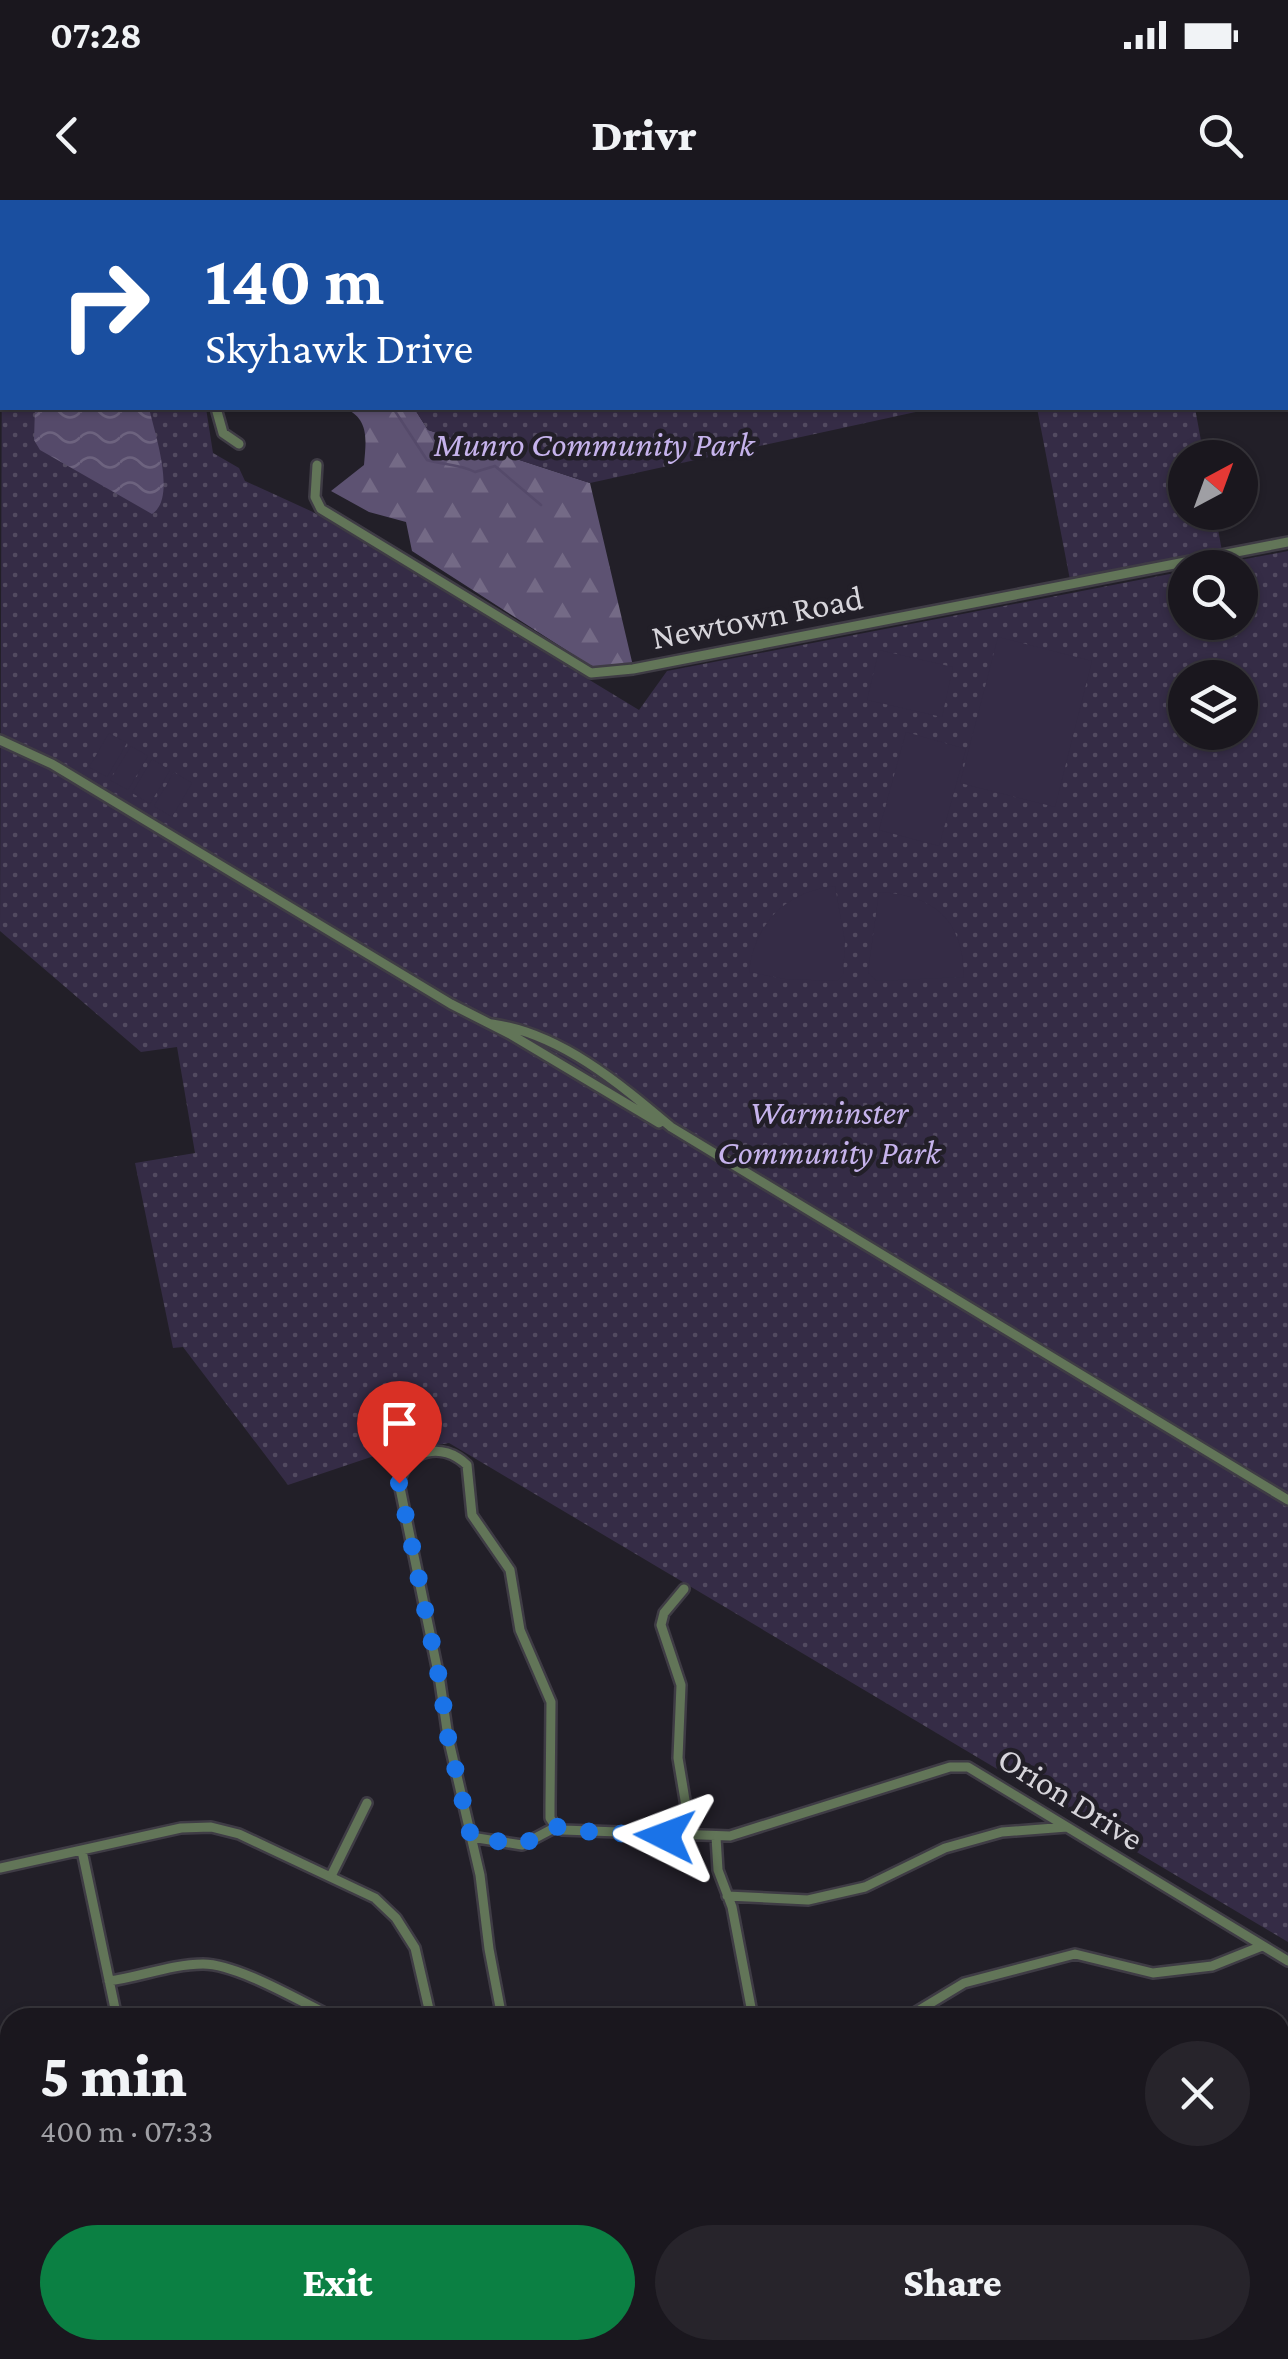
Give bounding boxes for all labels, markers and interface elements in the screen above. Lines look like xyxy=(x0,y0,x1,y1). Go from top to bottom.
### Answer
text: 07:28 xyxy=(50,14,142,56)
icon: back xyxy=(40,108,95,163)
icon: search xyxy=(1193,108,1248,163)
text: Drivr xyxy=(591,110,697,160)
icon: right xyxy=(40,240,170,370)
text: 140 m xyxy=(205,241,384,319)
text: Skyhawk Drive xyxy=(205,323,473,373)
park label: Munro Community Park xyxy=(433,425,756,464)
north arrow xyxy=(1168,440,1258,530)
map controls xyxy=(1168,440,1258,750)
button: search xyxy=(1168,550,1258,640)
street label: Newtown Road xyxy=(648,578,866,657)
button: layers xyxy=(1168,660,1258,750)
park label: Warminster Community Park xyxy=(717,1093,942,1172)
pin xyxy=(357,1381,442,1484)
icon: arrive xyxy=(372,1396,427,1451)
street label: Orion Drive xyxy=(991,1738,1151,1858)
position arrow xyxy=(613,1784,717,1888)
button: close xyxy=(1145,2041,1250,2146)
text: 5 min xyxy=(40,2042,187,2109)
text: 400 m · 07:33 xyxy=(40,2113,213,2149)
button: Exit xyxy=(40,2225,635,2340)
button: Share xyxy=(655,2225,1250,2340)

